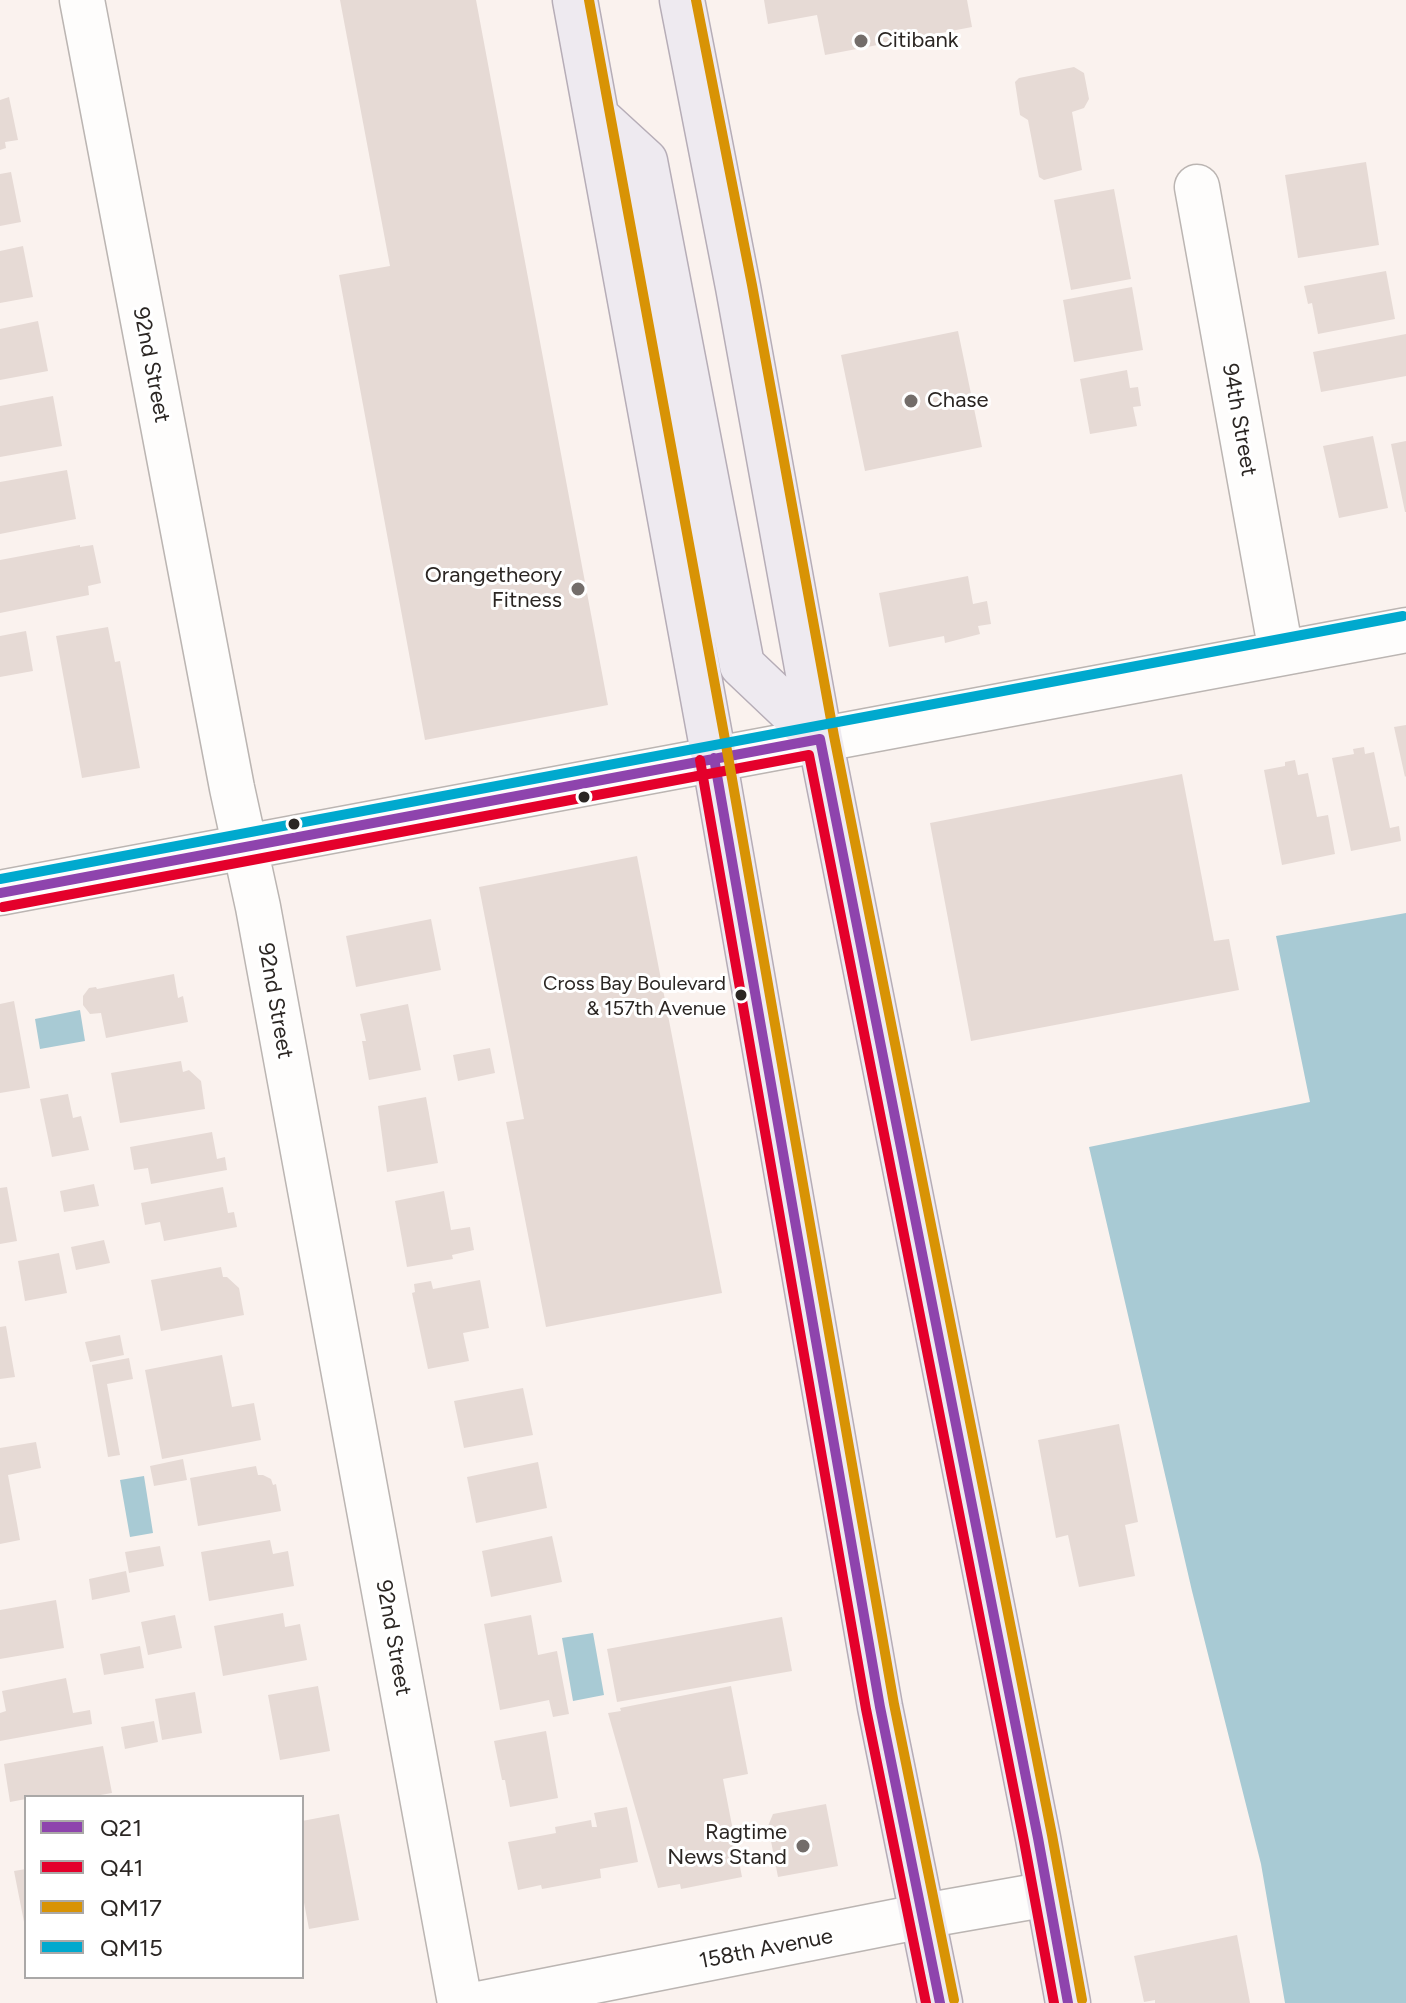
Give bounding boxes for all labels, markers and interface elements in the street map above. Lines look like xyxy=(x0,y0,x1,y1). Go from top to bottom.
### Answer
place label: Citibank xyxy=(877,28,958,54)
marker: Citibank xyxy=(852,32,870,50)
street label: 92nd Street xyxy=(127,305,175,425)
street label: 94th Street xyxy=(1216,362,1262,478)
place label: Chase xyxy=(927,388,989,414)
marker: Chase xyxy=(902,392,920,410)
place label: Orangetheory Fitness xyxy=(425,563,562,614)
marker: Orangetheory Fitness xyxy=(569,580,587,598)
unlabelled marker xyxy=(576,789,592,805)
unlabelled marker xyxy=(286,816,302,832)
street label: 92nd Street xyxy=(252,941,298,1061)
place label: Cross Bay Boulevard & 157th Avenue xyxy=(543,972,726,1019)
marker: Cross Bay Boulevard & 157th Avenue xyxy=(733,987,749,1003)
street label: 92nd Street xyxy=(370,1578,416,1698)
legend xyxy=(24,1795,304,1979)
text: Q21 xyxy=(100,1813,142,1842)
place label: Ragtime News Stand xyxy=(667,1820,787,1872)
marker: Ragtime News Stand xyxy=(794,1837,812,1855)
text: Q41 xyxy=(100,1853,144,1882)
text: QM17 xyxy=(100,1893,162,1922)
street label: 158th Avenue xyxy=(697,1923,835,1975)
text: QM15 xyxy=(100,1933,163,1962)

